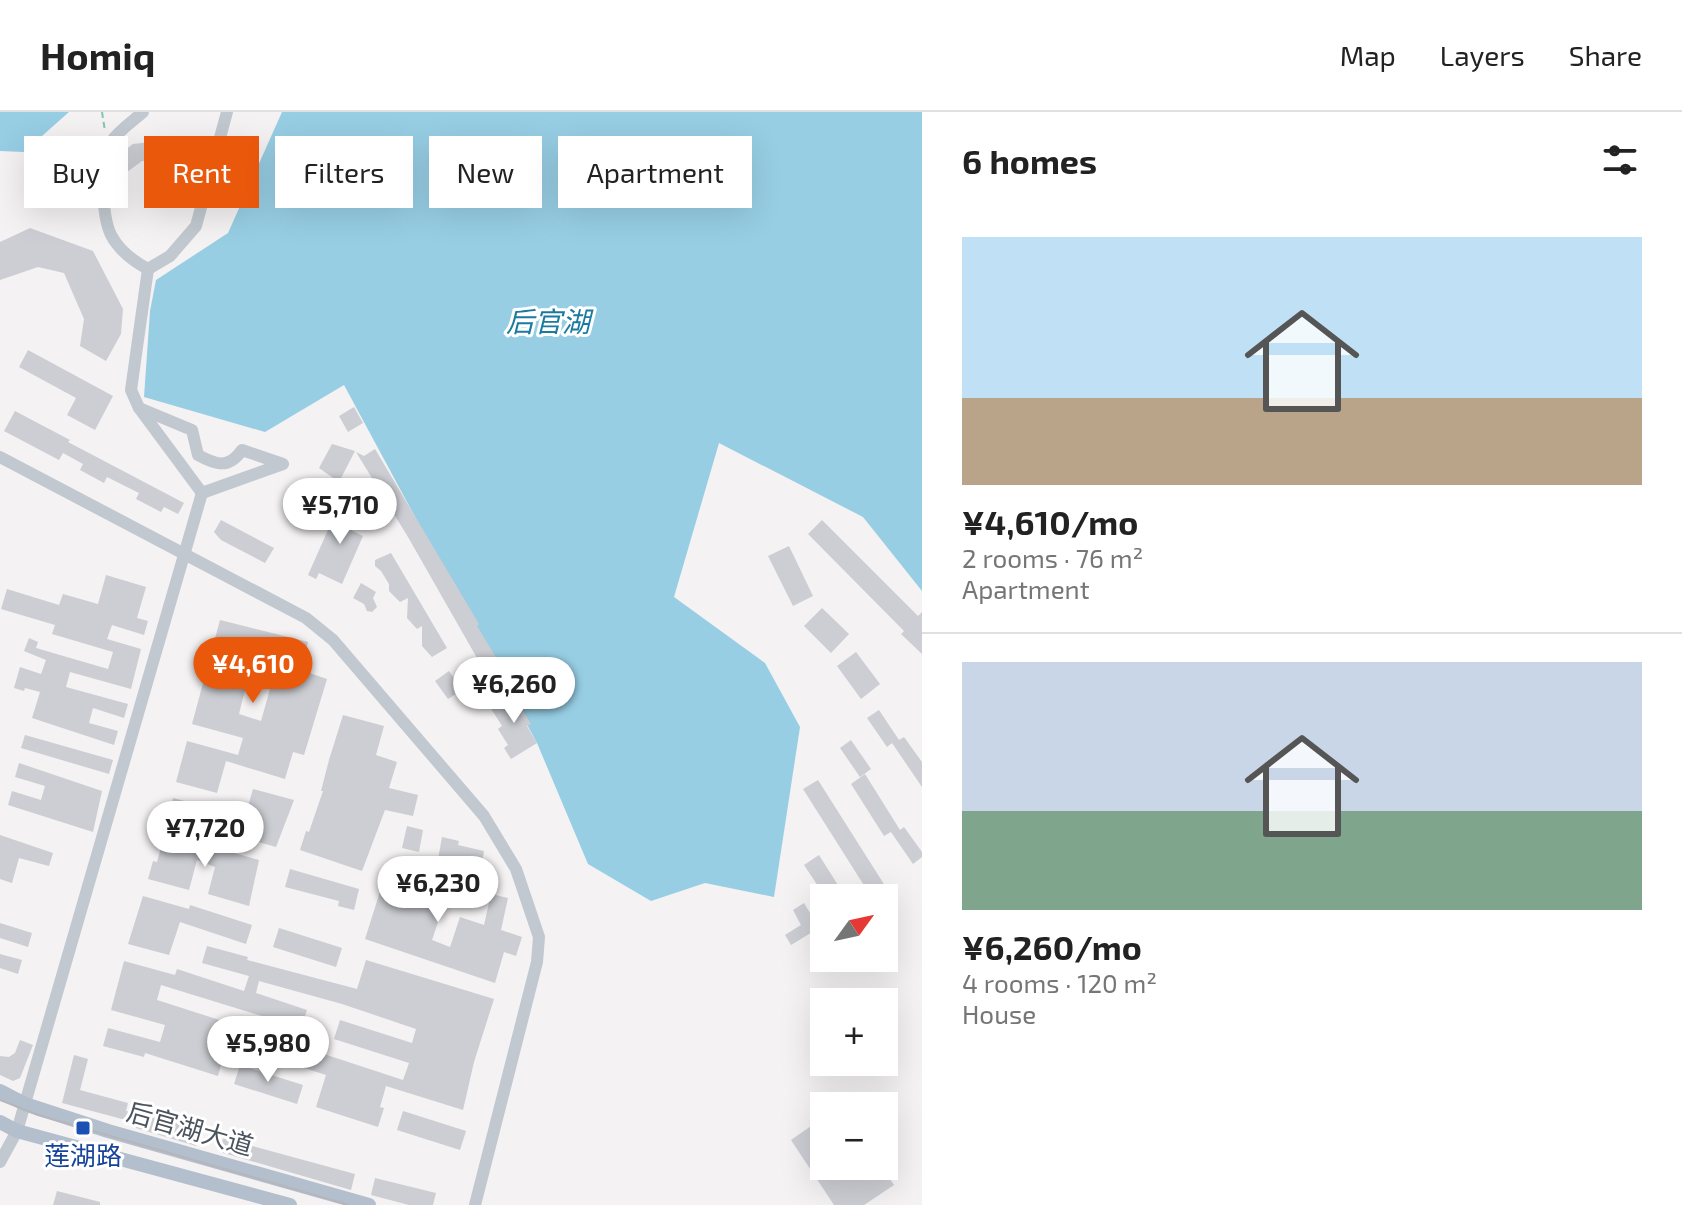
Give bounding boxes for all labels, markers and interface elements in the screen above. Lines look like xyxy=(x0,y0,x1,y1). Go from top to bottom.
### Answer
text: Homiq xyxy=(40,32,155,78)
text: Map xyxy=(1340,38,1396,72)
text: Layers xyxy=(1440,38,1525,72)
text: Share xyxy=(1569,38,1642,72)
chip: Buy xyxy=(24,136,128,208)
chip: Rent xyxy=(144,136,259,208)
chip: Filters xyxy=(275,136,413,208)
chip: New xyxy=(429,136,542,208)
chip: Apartment xyxy=(558,136,752,208)
icon: filters xyxy=(1598,138,1642,182)
text: 6 homes xyxy=(962,140,1097,181)
icon: home xyxy=(1230,289,1374,433)
water label: 后官湖 xyxy=(506,304,594,338)
pin: ¥5,710 xyxy=(275,478,405,546)
text: ¥5,710 xyxy=(301,488,379,519)
text: ¥4,610/mo xyxy=(962,501,1138,542)
text: 2 rooms · 76 m² xyxy=(962,542,1143,573)
text: Apartment xyxy=(962,573,1090,604)
pin: ¥4,610 xyxy=(188,637,318,705)
text: ¥4,610 xyxy=(211,647,295,678)
pin: ¥6,260 xyxy=(449,657,579,725)
text: ¥6,260 xyxy=(471,667,557,698)
icon: home xyxy=(1230,714,1374,858)
pin: ¥7,720 xyxy=(140,801,270,869)
text: ¥7,720 xyxy=(165,811,245,842)
pin: ¥6,230 xyxy=(373,856,503,924)
text: ¥6,230 xyxy=(395,866,481,897)
north arrow xyxy=(810,884,898,972)
map controls xyxy=(810,884,898,1180)
text: ¥6,260/mo xyxy=(962,926,1142,967)
text: 4 rooms · 120 m² xyxy=(962,967,1157,998)
button: + xyxy=(810,988,898,1076)
text: House xyxy=(962,998,1036,1029)
pin: ¥5,980 xyxy=(203,1016,333,1084)
text: ¥5,980 xyxy=(225,1026,311,1057)
button: − xyxy=(810,1092,898,1180)
street label: 后官湖大道 xyxy=(124,1095,257,1160)
marker: 莲湖路 xyxy=(74,1119,92,1137)
place label: 莲湖路 xyxy=(44,1139,122,1170)

